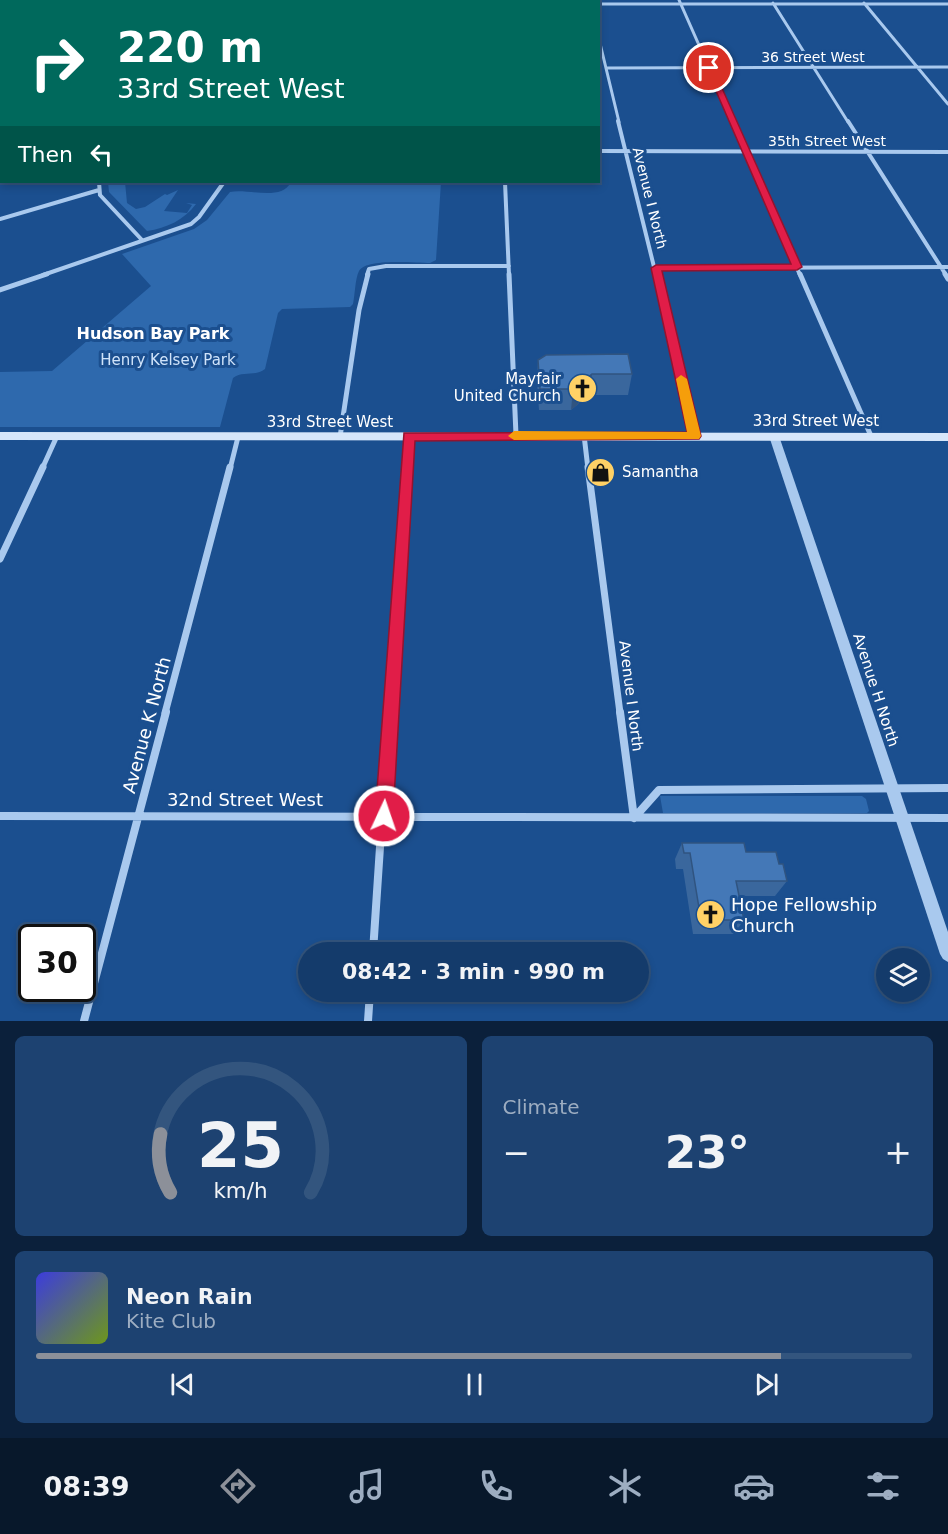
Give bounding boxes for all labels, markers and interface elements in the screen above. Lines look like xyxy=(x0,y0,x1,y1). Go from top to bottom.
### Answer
text: 220 m xyxy=(117,23,263,72)
icon: right xyxy=(18,24,96,102)
pin xyxy=(683,42,734,93)
street label: 36 Street West xyxy=(761,49,865,65)
icon: arrive xyxy=(692,51,725,84)
text: 33rd Street West xyxy=(117,73,345,104)
street label: 35th Street West xyxy=(768,133,887,149)
icon: left xyxy=(85,138,118,171)
text: Then xyxy=(18,142,73,167)
street label: Avenue I North xyxy=(630,146,670,250)
district label: Hudson Bay Park xyxy=(77,324,230,343)
park label: Henry Kelsey Park xyxy=(100,351,236,369)
place label: Mayfair United Church xyxy=(454,370,562,405)
church icon: Mayfair United Church xyxy=(566,372,598,404)
street label: 33rd Street West xyxy=(753,412,879,430)
street label: 33rd Street West xyxy=(267,413,393,431)
shop icon: Samantha xyxy=(585,456,617,488)
place label: Samantha xyxy=(622,463,699,481)
street label: Avenue H North xyxy=(849,631,903,749)
street label: Avenue I North xyxy=(615,639,647,753)
street label: Avenue K North xyxy=(118,654,175,795)
position arrow xyxy=(352,784,416,848)
street label: 32nd Street West xyxy=(167,789,323,810)
place label: Hope Fellowship Church xyxy=(731,894,877,936)
church icon: Hope Fellowship Church xyxy=(694,899,726,931)
speed limit sign: 30 xyxy=(18,924,96,1002)
map controls xyxy=(876,948,930,1002)
button: layers xyxy=(876,948,930,1002)
text: 08:42 · 3 min · 990 m xyxy=(342,959,605,984)
text: Climate xyxy=(503,1095,579,1119)
text: 25 xyxy=(197,1109,284,1182)
text: 23° xyxy=(665,1126,750,1179)
text: − xyxy=(503,1133,530,1172)
text: + xyxy=(884,1133,912,1172)
text: km/h xyxy=(214,1178,268,1203)
text: Neon Rain xyxy=(126,1284,253,1309)
text: Kite Club xyxy=(126,1309,216,1333)
icon: previous xyxy=(166,1368,199,1401)
icon: pause xyxy=(458,1368,491,1401)
icon: next xyxy=(750,1368,783,1401)
icon: directions xyxy=(217,1465,259,1507)
icon: music xyxy=(346,1465,388,1507)
icon: phone xyxy=(475,1465,517,1507)
icon: climate xyxy=(604,1465,646,1507)
icon: car xyxy=(733,1465,775,1507)
icon: filters xyxy=(862,1465,904,1507)
text: 08:39 xyxy=(44,1471,130,1502)

